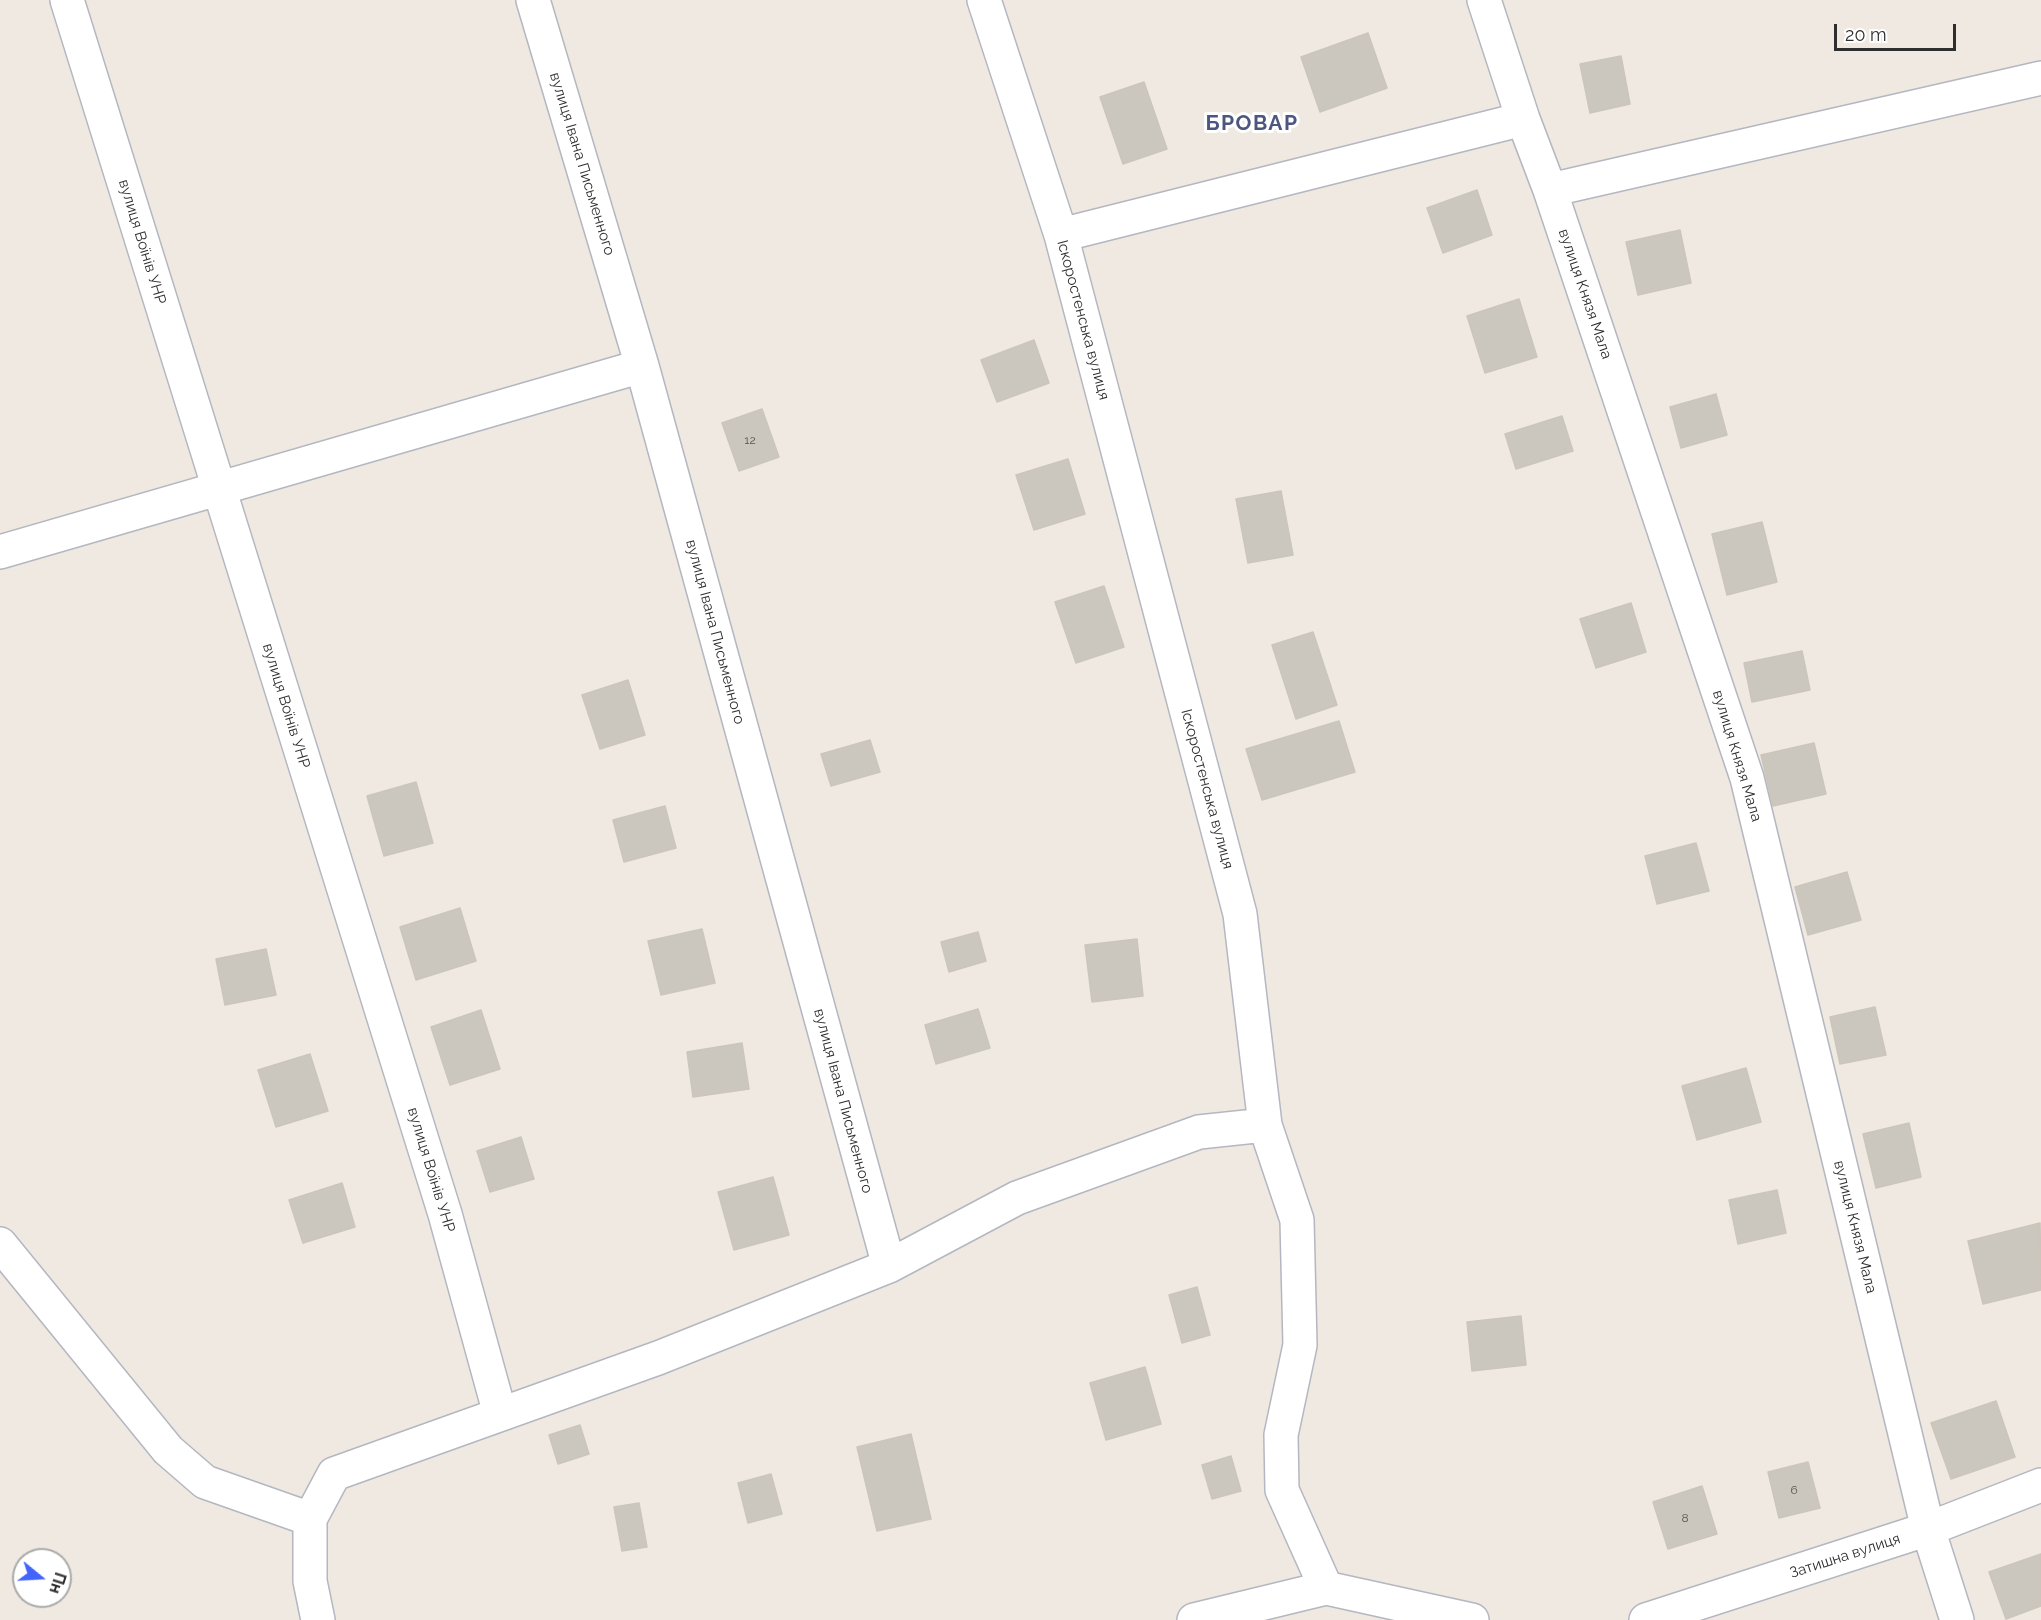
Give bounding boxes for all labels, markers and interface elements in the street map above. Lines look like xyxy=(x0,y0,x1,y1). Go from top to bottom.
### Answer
scale bar xyxy=(1837,12,1958,50)
text: 20 m xyxy=(1845,24,1887,45)
street label: вулиця Івана Письменного xyxy=(546,70,618,258)
district label: БРОВАР xyxy=(1205,111,1299,137)
street label: вулиця Воїнів УНР xyxy=(114,177,170,307)
street label: вулиця Князя Мала xyxy=(1554,227,1616,361)
street label: Іскоростенська вулиця xyxy=(1053,238,1113,402)
house number: 12 xyxy=(744,433,756,447)
street label: вулиця Івана Письменного xyxy=(682,538,748,726)
street label: вулиця Воїнів УНР xyxy=(258,641,314,771)
street label: вулиця Князя Мала xyxy=(1708,688,1766,824)
street label: Іскоростенська вулиця xyxy=(1177,707,1237,871)
street label: вулиця Івана Письменного xyxy=(810,1007,876,1195)
street label: вулиця Воїнів УНР xyxy=(403,1105,459,1235)
street label: вулиця Князя Мала xyxy=(1830,1159,1880,1295)
house number: 6 xyxy=(1790,1483,1798,1497)
house number: 8 xyxy=(1681,1511,1689,1525)
street label: Затишна вулиця xyxy=(1788,1530,1902,1582)
north arrow xyxy=(12,1548,72,1608)
text: Пн xyxy=(45,1570,70,1596)

